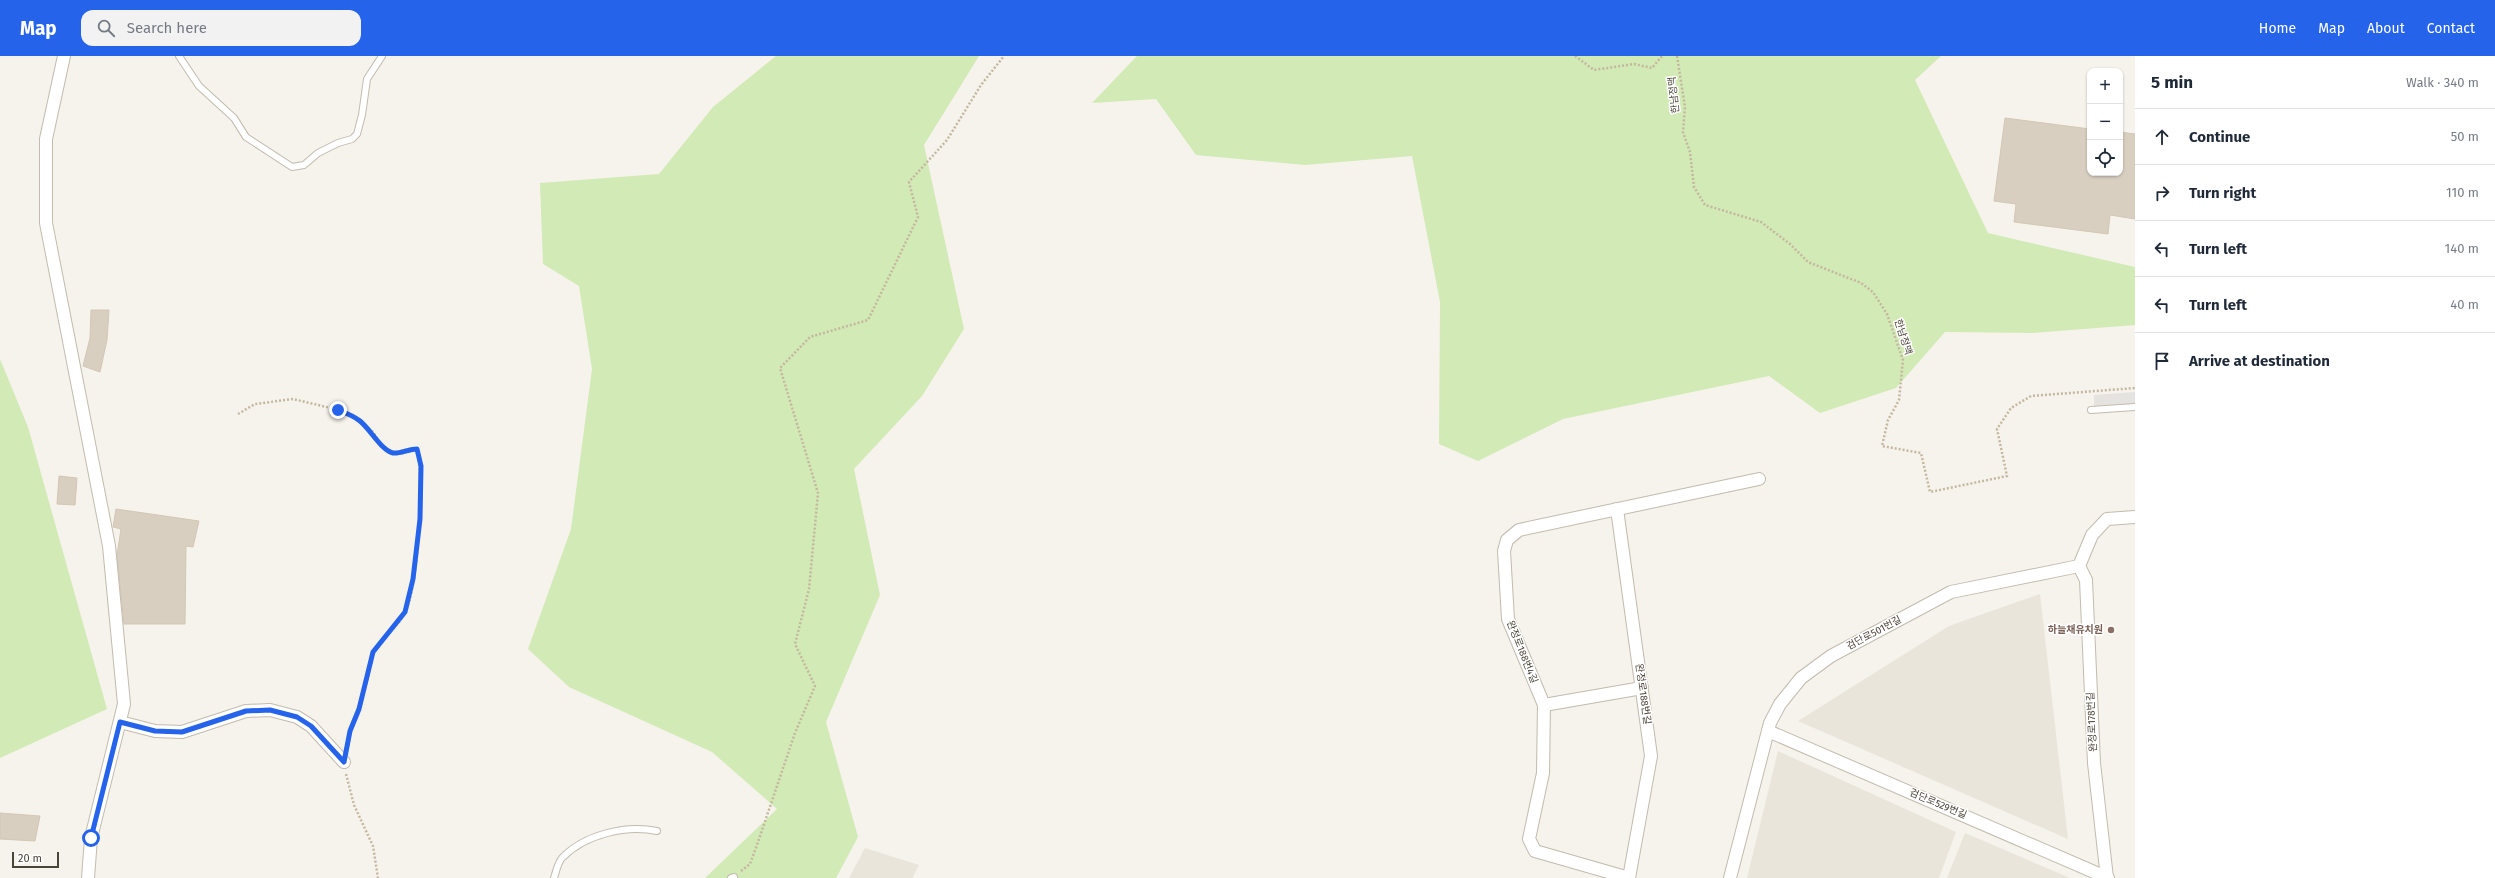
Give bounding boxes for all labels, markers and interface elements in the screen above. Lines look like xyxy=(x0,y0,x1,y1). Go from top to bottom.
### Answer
search box xyxy=(81,10,361,46)
text: Map xyxy=(20,17,57,40)
icon: search xyxy=(95,17,117,39)
text: Search here xyxy=(127,19,207,37)
text: Home xyxy=(2259,20,2296,37)
text: Map xyxy=(2318,20,2345,37)
text: About xyxy=(2367,20,2405,37)
text: Contact xyxy=(2427,20,2475,37)
map controls xyxy=(2087,68,2123,176)
button: + xyxy=(2087,68,2123,104)
text: 5 min xyxy=(2151,72,2193,93)
text: Walk · 340 m xyxy=(2406,75,2479,90)
street label: 한남정맥 xyxy=(1666,76,1682,114)
button: − xyxy=(2087,104,2123,140)
icon: ahead xyxy=(2151,126,2173,148)
text: Continue xyxy=(2189,128,2250,146)
text: 50 m xyxy=(2451,129,2479,144)
button: locate xyxy=(2087,140,2123,176)
icon: right xyxy=(2151,182,2173,204)
text: Turn right xyxy=(2189,184,2256,202)
text: 110 m xyxy=(2446,185,2479,200)
icon: left xyxy=(2151,238,2173,260)
text: Turn left xyxy=(2189,240,2247,258)
text: 140 m xyxy=(2445,241,2479,256)
icon: left xyxy=(2151,294,2173,316)
text: Turn left xyxy=(2189,296,2247,314)
text: 40 m xyxy=(2450,297,2479,312)
street label: 한남정맥 xyxy=(1892,318,1914,356)
icon: arrive xyxy=(2151,350,2173,372)
text: Arrive at destination xyxy=(2189,352,2330,370)
route end xyxy=(329,401,347,419)
street label: 검단로501번길 xyxy=(1844,613,1904,653)
street label: 완정로188번4길 xyxy=(1504,619,1540,685)
place label: 하늘채유치원 xyxy=(2048,624,2103,636)
marker: 하늘채유치원 xyxy=(2106,625,2116,635)
street label: 완정로188번길 xyxy=(1633,663,1653,725)
street label: 완정로178번길 xyxy=(2084,692,2100,752)
street label: 검단로529번길 xyxy=(1908,787,1968,821)
route start xyxy=(82,829,100,847)
scale bar xyxy=(12,850,59,869)
text: 20 m xyxy=(18,852,42,865)

